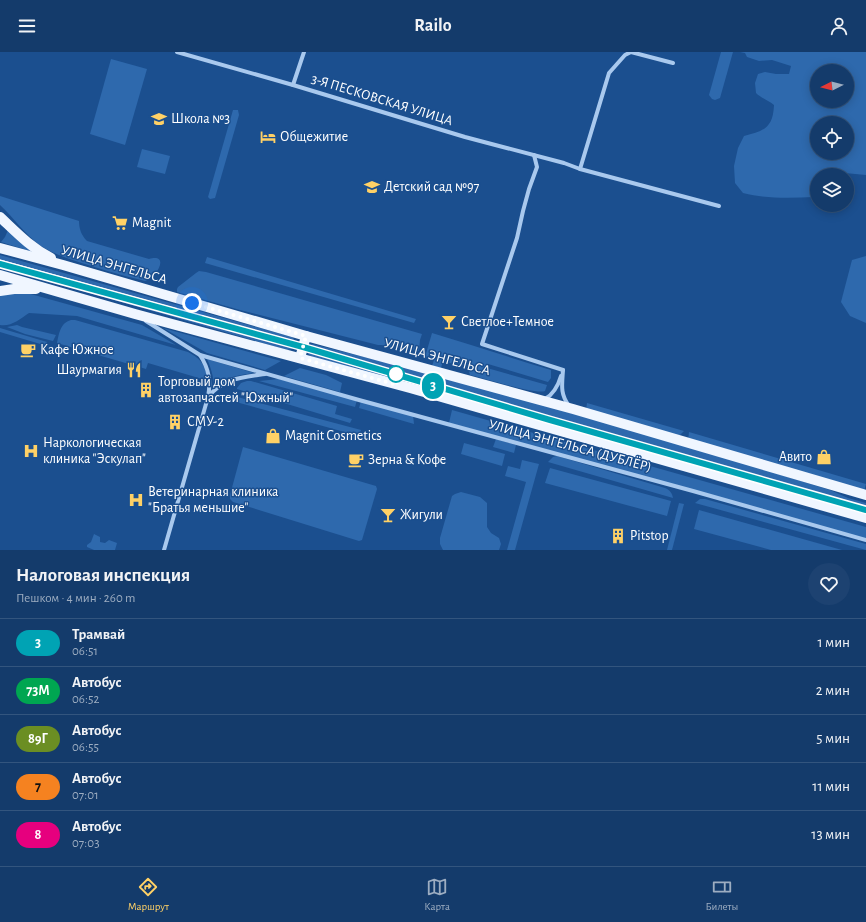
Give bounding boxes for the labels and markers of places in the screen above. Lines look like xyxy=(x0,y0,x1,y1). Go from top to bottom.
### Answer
school or university icon: Школа №3 xyxy=(150,110,168,128)
place label: Школа №3 xyxy=(171,112,230,126)
hotel icon: Общежитие xyxy=(259,128,277,146)
place label: Общежитие xyxy=(280,130,348,144)
school or university icon: Детский сад №97 xyxy=(363,178,381,196)
place label: Детский сад №97 xyxy=(384,180,479,194)
supermarket icon: Magnit xyxy=(111,214,129,232)
place label: Magnit xyxy=(132,216,172,230)
bar icon: Светлое+Темное xyxy=(440,313,458,331)
place label: Светлое+Темное xyxy=(461,315,554,329)
cafe icon: Кафе Южное xyxy=(19,341,37,359)
place label: Кафе Южное xyxy=(40,343,114,357)
restaurant icon: Шаурмагия xyxy=(125,361,143,379)
place label: Шаурмагия xyxy=(57,363,122,377)
unlabelled marker xyxy=(387,365,405,383)
place label: Торговый дом автозапчастей "Южный" xyxy=(158,375,293,405)
building icon: Торговый дом автозапчастей "Южный" xyxy=(137,381,155,399)
building icon: СМУ-2 xyxy=(166,413,184,431)
place label: СМУ-2 xyxy=(187,415,224,429)
shop icon: Magnit Cosmetics xyxy=(264,427,282,445)
place label: Magnit Cosmetics xyxy=(285,429,382,443)
place label: Наркологическая клиника "Эскулап" xyxy=(43,436,146,466)
hospital icon: Наркологическая клиника "Эскулап" xyxy=(22,442,40,460)
shop icon: Авито xyxy=(815,448,833,466)
place label: Авито xyxy=(779,450,812,464)
cafe icon: Зерна & Кофе xyxy=(347,451,365,469)
place label: Зерна & Кофе xyxy=(368,453,446,467)
place label: Ветеринарная клиника "Братья меньшие" xyxy=(148,485,279,515)
hospital icon: Ветеринарная клиника "Братья меньшие" xyxy=(127,491,145,509)
bar icon: Жигули xyxy=(379,506,397,524)
place label: Жигули xyxy=(400,508,443,522)
building icon: Pitstop xyxy=(609,527,627,545)
place label: Pitstop xyxy=(630,529,669,543)

